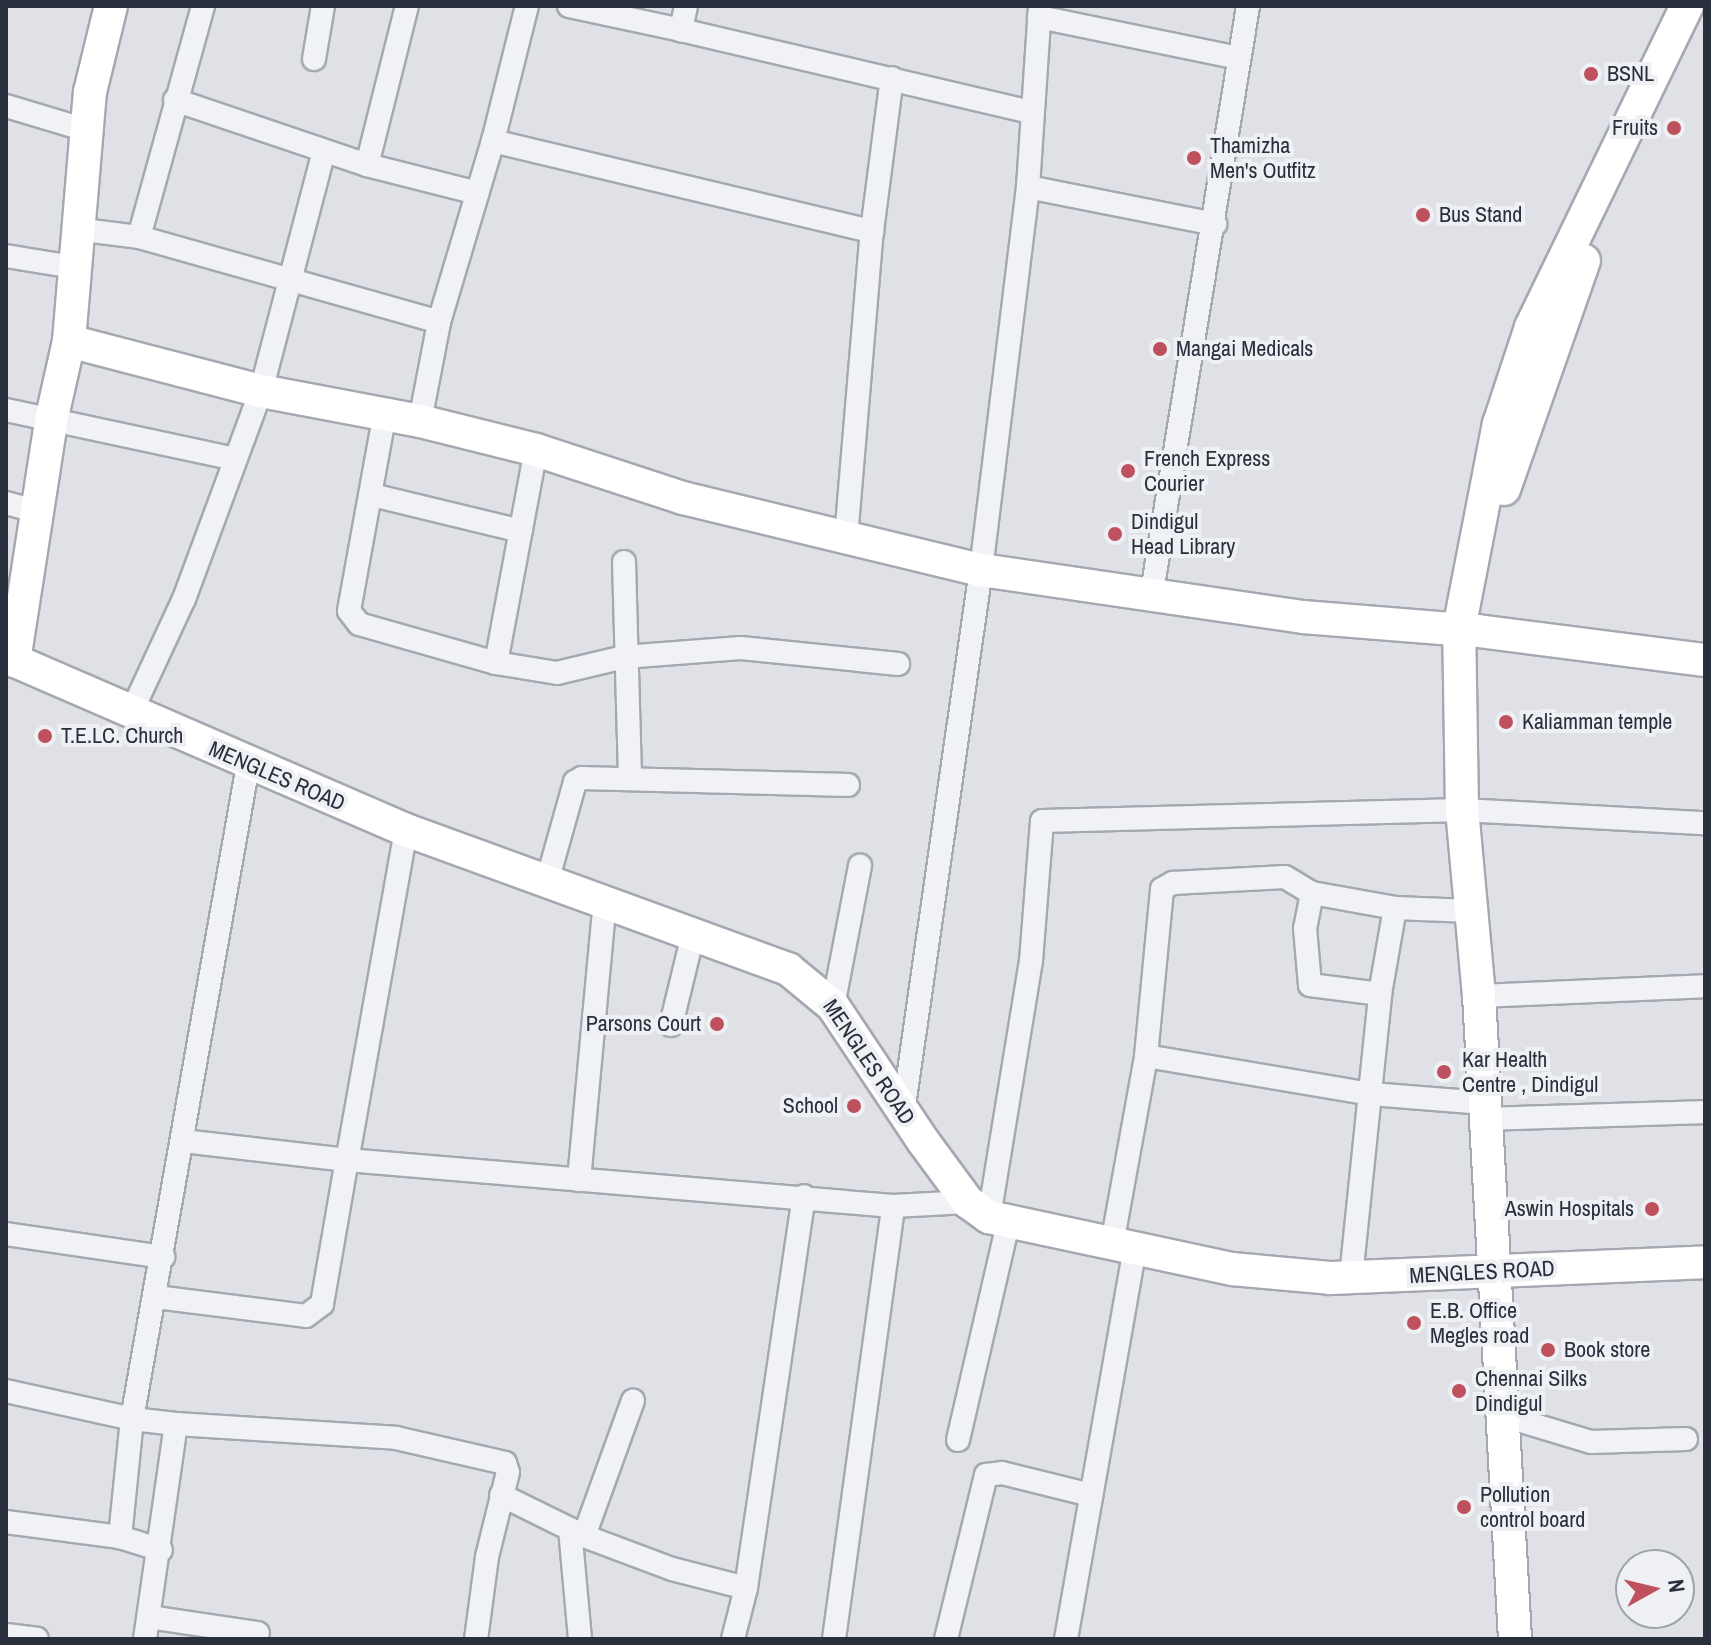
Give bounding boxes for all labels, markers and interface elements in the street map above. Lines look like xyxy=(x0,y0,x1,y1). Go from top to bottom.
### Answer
place label: BSNL xyxy=(1607,61,1654,87)
marker: BSNL xyxy=(1582,65,1600,83)
place label: Fruits xyxy=(1612,115,1658,141)
marker: Fruits xyxy=(1665,119,1683,137)
place label: Thamizha Men's Outfitz xyxy=(1210,132,1316,184)
marker: Thamizha Men's Outfitz xyxy=(1185,149,1203,167)
place label: Bus Stand xyxy=(1439,202,1522,228)
marker: Bus Stand xyxy=(1414,206,1432,224)
place label: Mangai Medicals xyxy=(1176,336,1313,362)
marker: Mangai Medicals xyxy=(1151,340,1169,358)
place label: French Express Courier xyxy=(1144,445,1270,496)
marker: French Express Courier xyxy=(1119,462,1137,480)
place label: Dindigul Head Library xyxy=(1131,508,1235,560)
marker: Dindigul Head Library xyxy=(1106,525,1124,543)
place label: Kaliamman temple xyxy=(1522,709,1672,735)
marker: Kaliamman temple xyxy=(1497,713,1515,731)
place label: T.E.LC. Church xyxy=(61,723,183,749)
marker: T.E.LC. Church xyxy=(36,727,54,745)
street label: MENGLES ROAD xyxy=(205,735,349,817)
street label: MENGLES ROAD xyxy=(817,994,921,1130)
place label: Parsons Court xyxy=(586,1011,701,1037)
marker: Parsons Court xyxy=(708,1015,726,1033)
place label: Kar Health Centre , Dindigul xyxy=(1462,1046,1598,1098)
marker: Kar Health Centre , Dindigul xyxy=(1433,1061,1455,1083)
place label: School xyxy=(783,1093,838,1119)
marker: School xyxy=(845,1097,863,1115)
place label: Aswin Hospitals xyxy=(1505,1196,1634,1222)
marker: Aswin Hospitals xyxy=(1641,1198,1663,1220)
street label: MENGLES ROAD xyxy=(1409,1255,1555,1289)
place label: E.B. Office Megles road xyxy=(1430,1297,1529,1348)
marker: E.B. Office Megles road xyxy=(1405,1314,1423,1332)
place label: Book store xyxy=(1564,1337,1650,1363)
marker: Book store xyxy=(1539,1341,1557,1359)
place label: Chennai Silks Dindigul xyxy=(1475,1365,1587,1416)
marker: Chennai Silks Dindigul xyxy=(1450,1382,1468,1400)
place label: Pollution control board xyxy=(1480,1481,1585,1532)
marker: Pollution control board xyxy=(1455,1498,1473,1516)
north arrow xyxy=(1615,1549,1695,1629)
text: N xyxy=(1661,1577,1693,1594)

